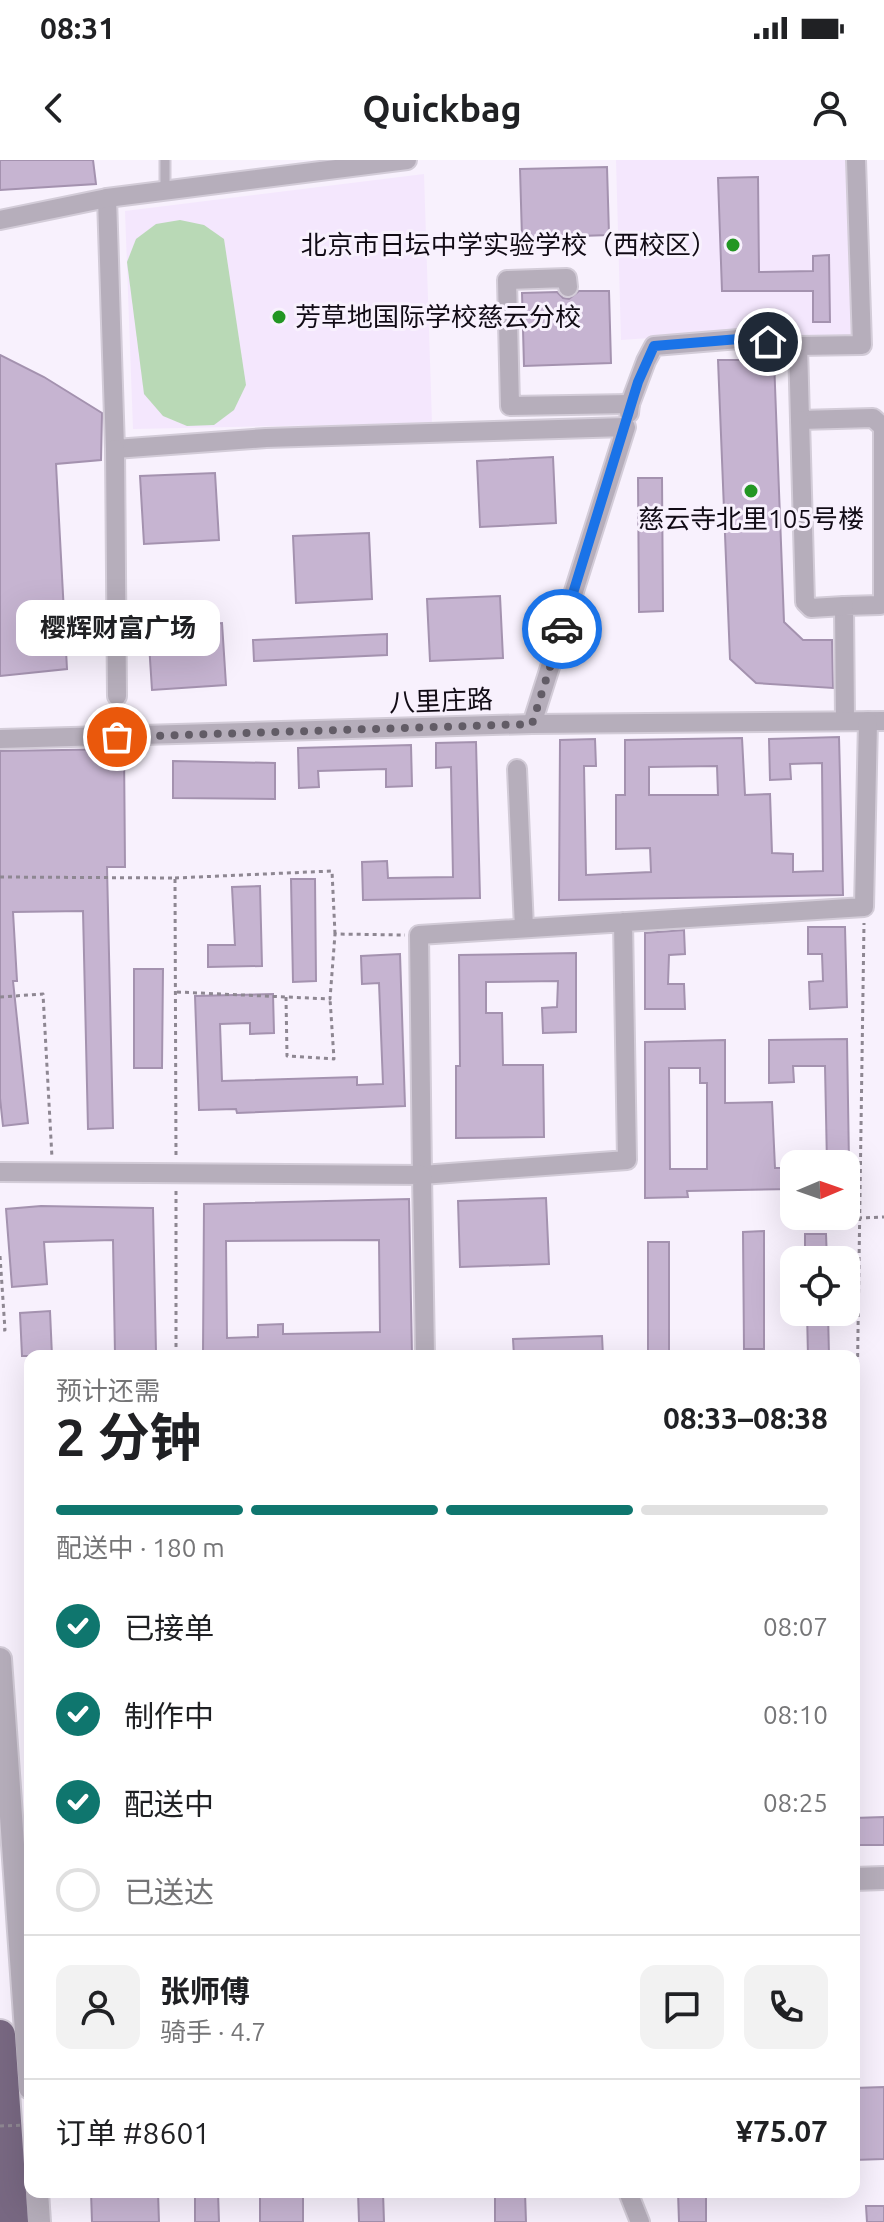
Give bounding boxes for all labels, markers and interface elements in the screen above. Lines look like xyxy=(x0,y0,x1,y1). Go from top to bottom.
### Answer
text: 08:31 xyxy=(40,11,115,45)
icon: back xyxy=(32,86,76,130)
icon: person xyxy=(808,86,852,130)
text: Quickbag xyxy=(362,88,522,129)
place label: 北京市日坛中学实验学校（西校区） xyxy=(301,230,717,259)
marker: 北京市日坛中学实验学校（西校区） xyxy=(724,236,742,254)
place label: 芳草地国际学校慈云分校 xyxy=(295,302,581,331)
marker: 芳草地国际学校慈云分校 xyxy=(270,308,288,326)
pin xyxy=(734,308,802,376)
icon: home xyxy=(746,320,790,364)
marker: 慈云寺北里105号楼 xyxy=(742,482,760,500)
place label: 慈云寺北里105号楼 xyxy=(638,504,864,533)
courier xyxy=(522,589,602,669)
callout: 樱辉财富广场 xyxy=(15,601,219,657)
icon: car xyxy=(540,607,584,651)
text: 樱辉财富广场 xyxy=(40,613,196,642)
street label: 八里庄路 xyxy=(389,684,493,717)
pin xyxy=(83,703,151,771)
icon: bag xyxy=(95,715,139,759)
north arrow xyxy=(780,1150,860,1230)
map controls xyxy=(780,1150,860,1326)
button: locate xyxy=(780,1246,860,1326)
text: 预计还需 xyxy=(56,1376,160,1405)
text: 08:33–08:38 xyxy=(663,1401,828,1435)
text: 2 分钟 xyxy=(56,1408,202,1466)
text: 配送中 · 180 m xyxy=(56,1533,225,1562)
icon: check xyxy=(56,1604,100,1648)
text: 已接单 xyxy=(124,1611,214,1645)
text: 08:07 xyxy=(763,1612,828,1641)
icon: check xyxy=(56,1692,100,1736)
text: 制作中 xyxy=(124,1699,214,1733)
text: 08:10 xyxy=(763,1700,828,1729)
icon: check xyxy=(56,1780,100,1824)
text: 配送中 xyxy=(124,1787,214,1821)
text: 08:25 xyxy=(763,1788,828,1817)
text: 已送达 xyxy=(124,1875,214,1909)
button: person xyxy=(56,1965,140,2049)
button: chat xyxy=(640,1965,724,2049)
button: phone xyxy=(744,1965,828,2049)
text: 张师傅 xyxy=(160,1974,250,2008)
text: 骑手 · 4.7 xyxy=(160,2017,266,2046)
text: ¥75.07 xyxy=(736,2114,828,2148)
text: 订单 #8601 xyxy=(56,2116,210,2150)

